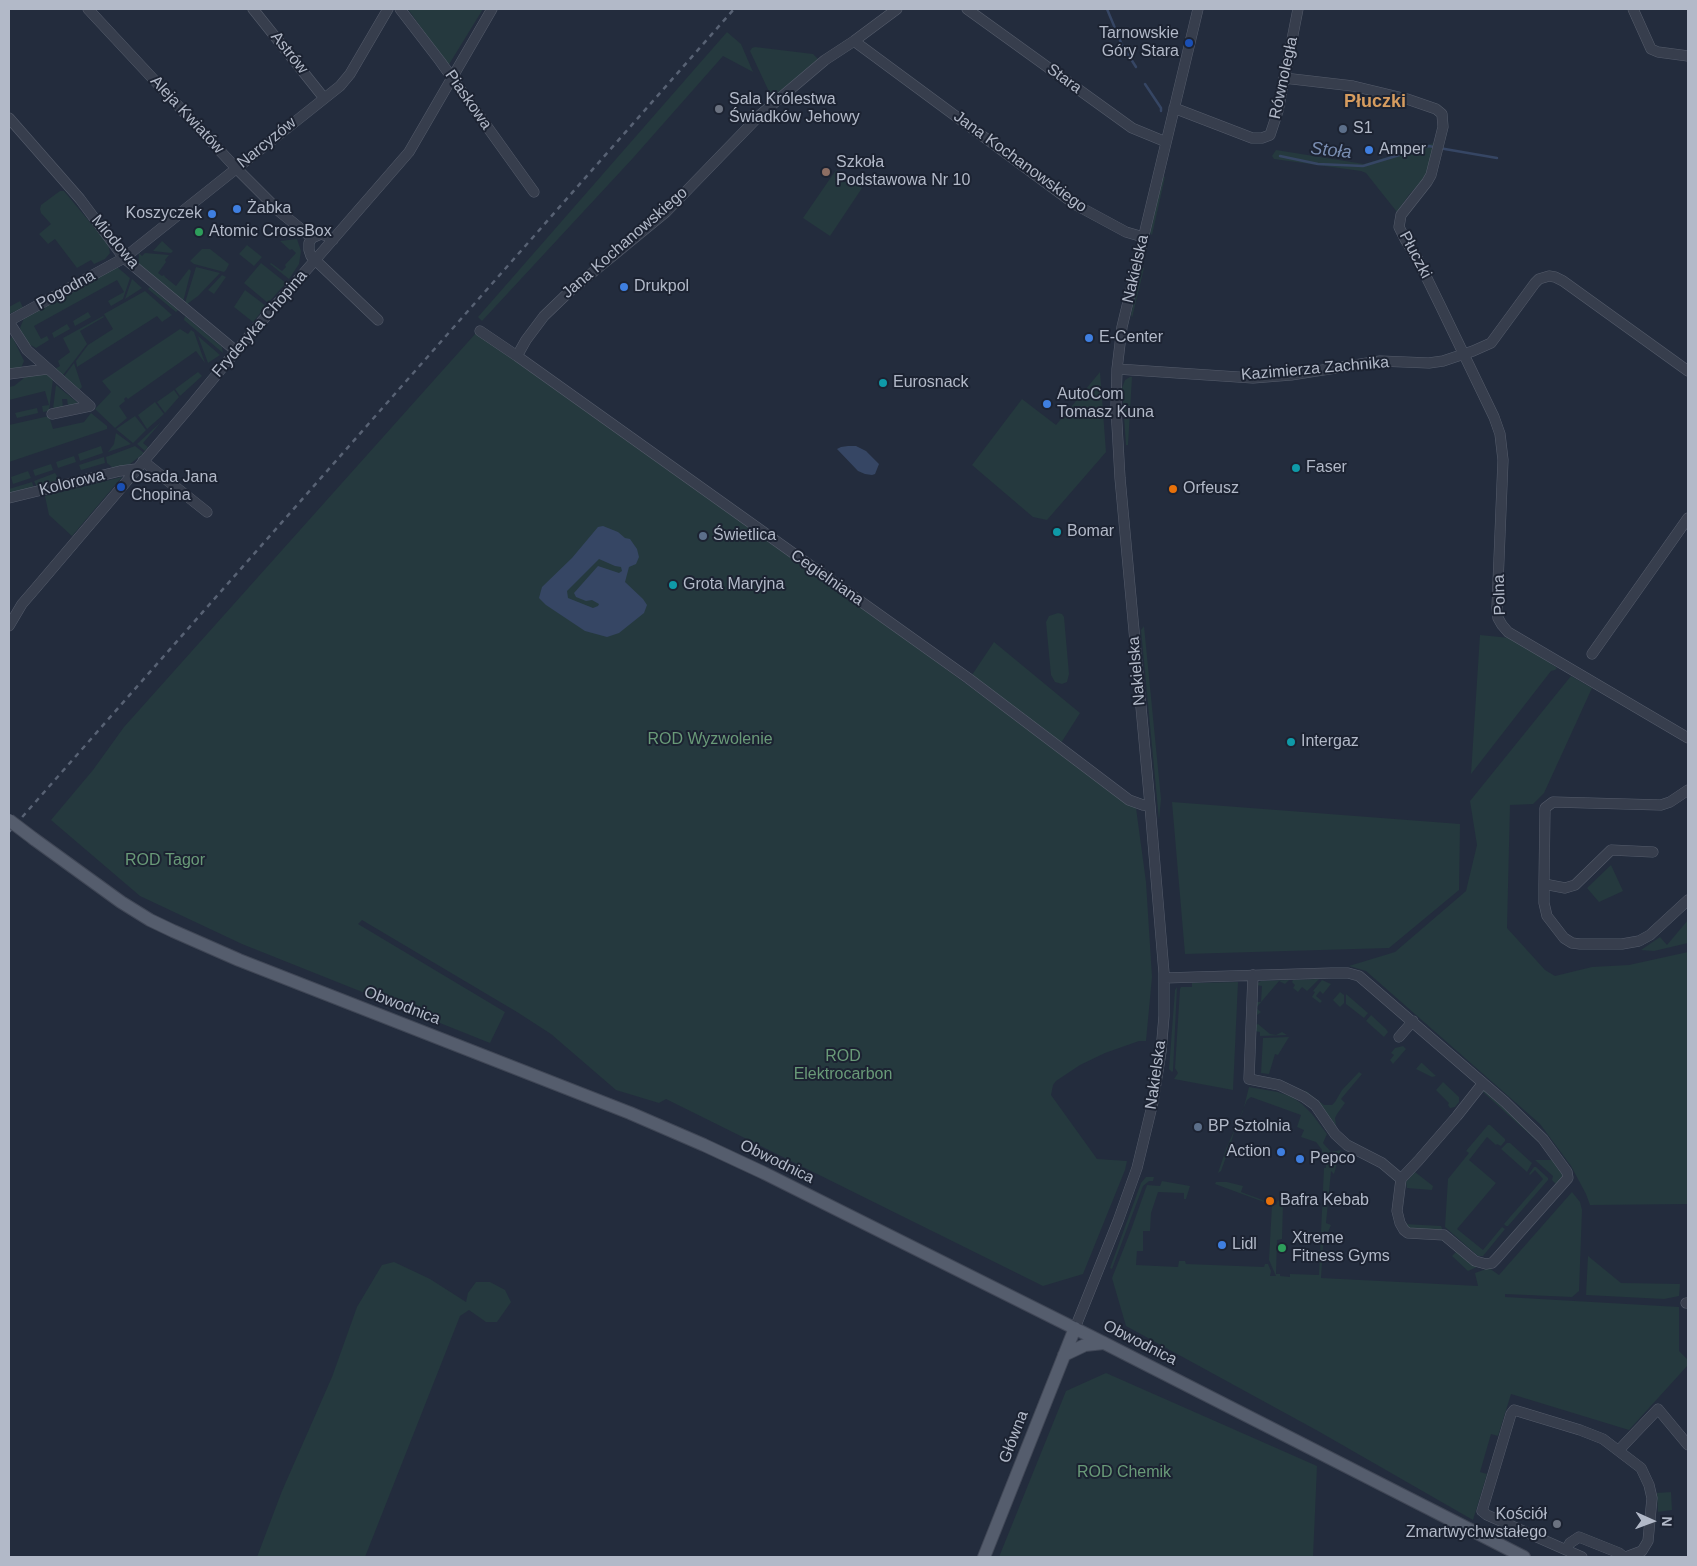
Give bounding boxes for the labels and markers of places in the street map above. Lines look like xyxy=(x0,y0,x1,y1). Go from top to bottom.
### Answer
place label: Tarnowskie Góry Stara xyxy=(1099,24,1179,62)
marker: Tarnowskie Góry Stara xyxy=(1183,37,1195,49)
place label: Sala Królestwa Świadków Jehowy xyxy=(729,90,860,128)
marker: Sala Królestwa Świadków Jehowy xyxy=(713,103,725,115)
place label: S1 xyxy=(1353,119,1373,139)
marker: S1 xyxy=(1337,123,1349,135)
place label: Amper xyxy=(1379,140,1426,160)
marker: Amper xyxy=(1363,144,1375,156)
place label: Szkoła Podstawowa Nr 10 xyxy=(836,153,970,191)
marker: Szkoła Podstawowa Nr 10 xyxy=(820,166,832,178)
place label: Żabka xyxy=(247,199,291,219)
marker: Żabka xyxy=(231,203,243,215)
place label: Koszyczek xyxy=(126,204,202,224)
marker: Koszyczek xyxy=(206,208,218,220)
place label: Atomic CrossBox xyxy=(209,222,332,242)
marker: Atomic CrossBox xyxy=(193,226,205,238)
place label: Drukpol xyxy=(634,277,689,297)
marker: Drukpol xyxy=(618,281,630,293)
place label: E-Center xyxy=(1099,328,1163,348)
marker: E-Center xyxy=(1083,332,1095,344)
place label: Eurosnack xyxy=(893,373,969,393)
marker: Eurosnack xyxy=(877,377,889,389)
place label: AutoCom Tomasz Kuna xyxy=(1057,385,1154,423)
marker: AutoCom Tomasz Kuna xyxy=(1041,398,1053,410)
place label: Faser xyxy=(1306,458,1347,478)
marker: Faser xyxy=(1290,462,1302,474)
place label: Osada Jana Chopina xyxy=(131,468,217,506)
place label: Orfeusz xyxy=(1183,479,1239,499)
marker: Osada Jana Chopina xyxy=(115,481,127,493)
marker: Orfeusz xyxy=(1167,483,1179,495)
place label: Bomar xyxy=(1067,522,1114,542)
place label: Świetlica xyxy=(713,526,776,546)
marker: Bomar xyxy=(1051,526,1063,538)
marker: Świetlica xyxy=(697,530,709,542)
place label: Grota Maryjna xyxy=(683,575,784,595)
marker: Grota Maryjna xyxy=(667,579,679,591)
place label: Intergaz xyxy=(1301,732,1359,752)
marker: Intergaz xyxy=(1285,736,1297,748)
place label: BP Sztolnia xyxy=(1208,1117,1291,1137)
marker: BP Sztolnia xyxy=(1192,1121,1204,1133)
place label: Action xyxy=(1227,1142,1271,1162)
marker: Action xyxy=(1275,1146,1287,1158)
place label: Pepco xyxy=(1310,1149,1355,1169)
marker: Pepco xyxy=(1294,1153,1306,1165)
place label: Bafra Kebab xyxy=(1280,1191,1369,1211)
marker: Bafra Kebab xyxy=(1264,1195,1276,1207)
place label: Xtreme Fitness Gyms xyxy=(1292,1229,1390,1267)
place label: Lidl xyxy=(1232,1235,1257,1255)
marker: Lidl xyxy=(1216,1239,1228,1251)
marker: Xtreme Fitness Gyms xyxy=(1276,1242,1288,1254)
place label: Kościół Zmartwychwstałego xyxy=(1406,1505,1547,1543)
marker: Kościół Zmartwychwstałego xyxy=(1551,1518,1563,1530)

